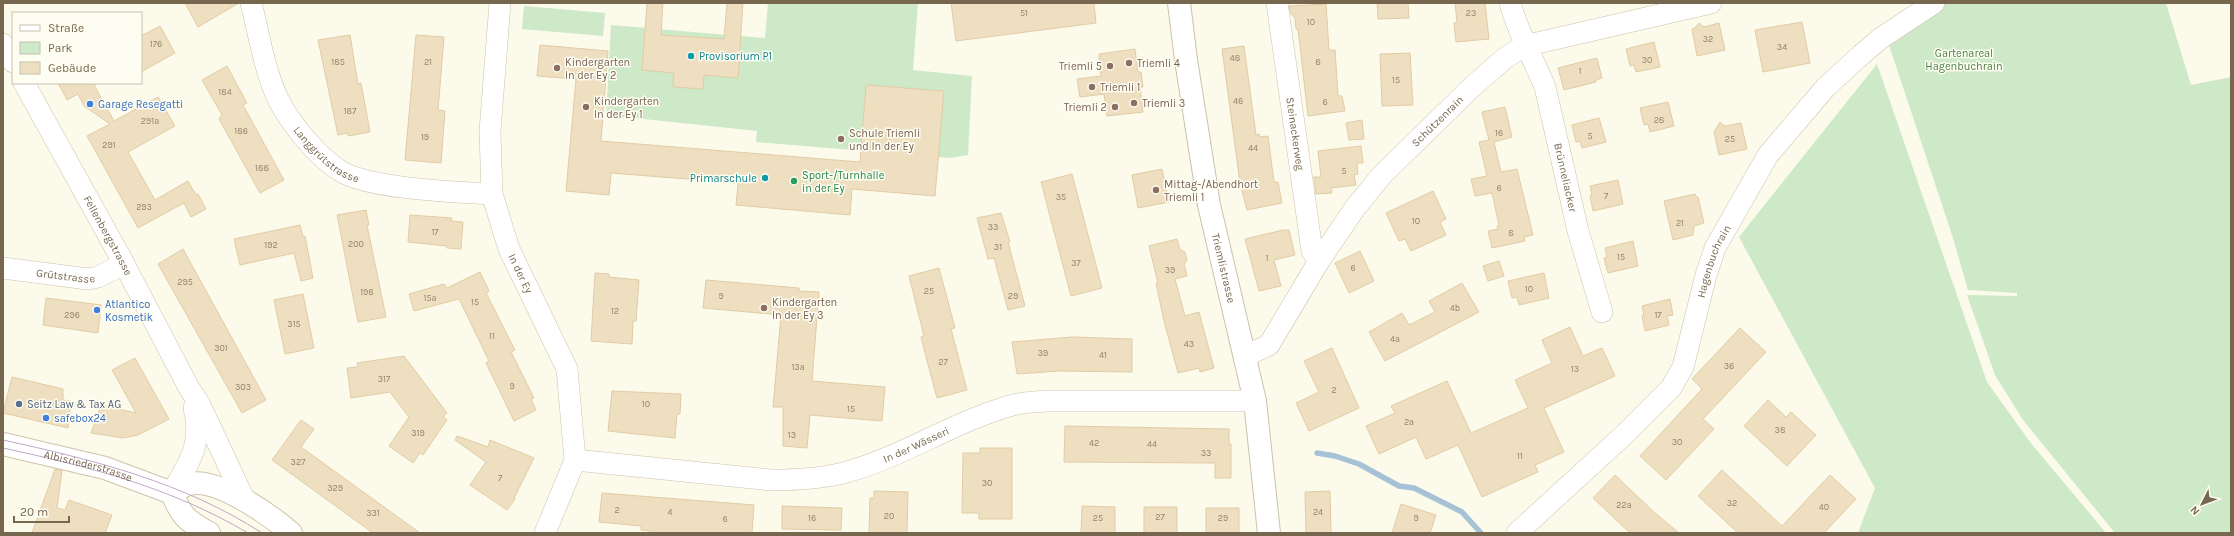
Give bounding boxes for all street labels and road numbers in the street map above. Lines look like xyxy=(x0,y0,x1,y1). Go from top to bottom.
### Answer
street label: Schützenrain xyxy=(1409,93,1466,150)
street label: Steinackerweg xyxy=(1283,96,1307,172)
street label: Langgrütstrasse xyxy=(291,124,361,185)
street label: Brünneliacker xyxy=(1551,142,1579,213)
street label: Fellenbergstrasse xyxy=(81,193,135,278)
street label: Hagenbuchrain xyxy=(1695,223,1734,299)
street label: Triemlistrasse xyxy=(1209,232,1238,305)
street label: In der Ey xyxy=(505,252,535,295)
street label: Grütstrasse xyxy=(35,266,96,286)
street label: In der Wässeri xyxy=(881,424,951,466)
street label: Albisriederstrasse xyxy=(43,448,134,485)

